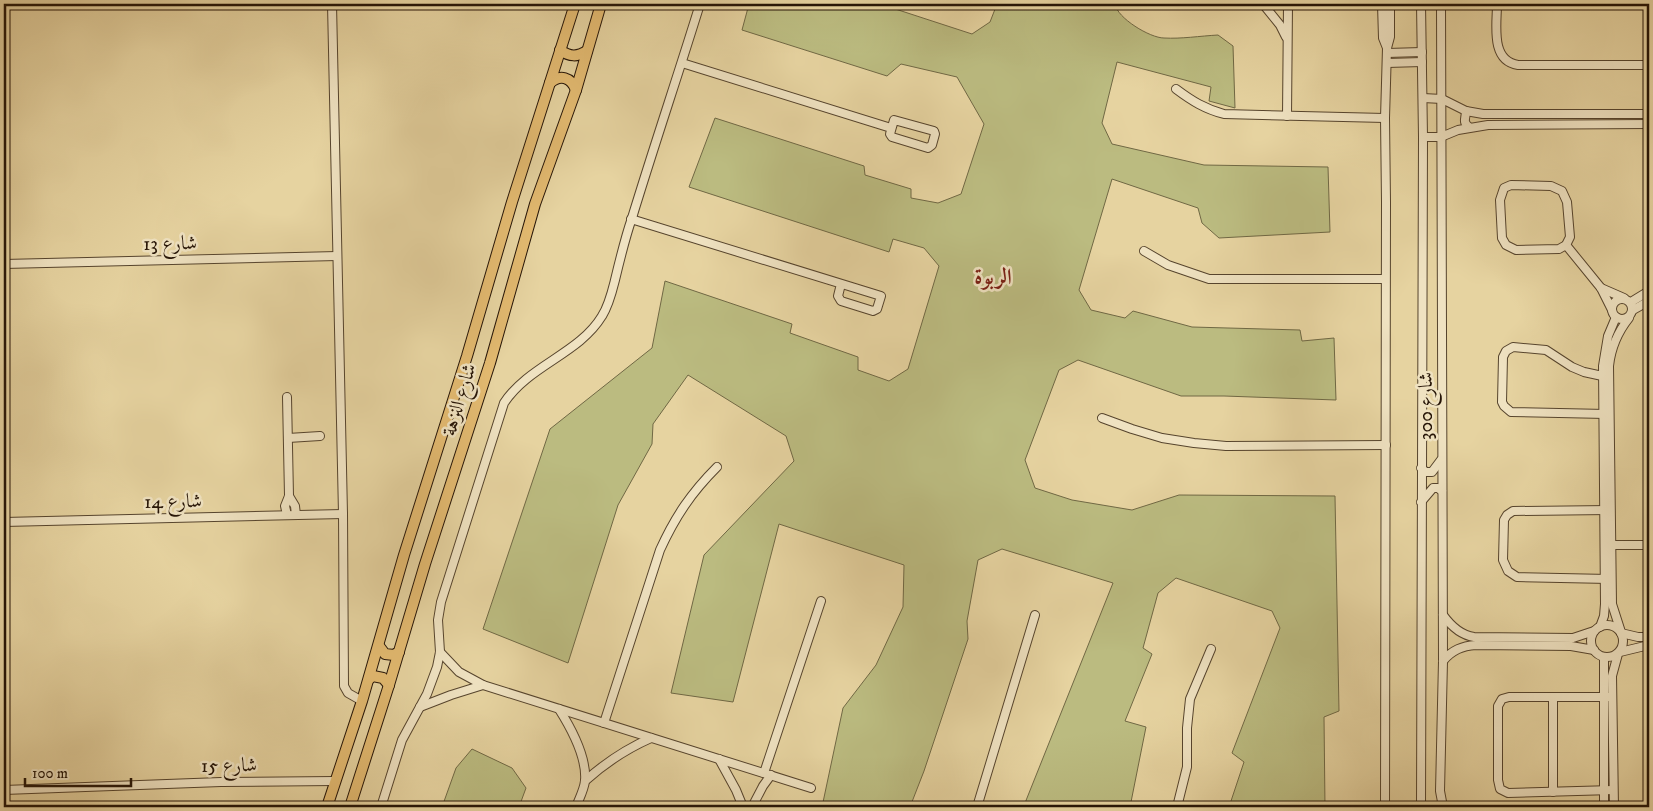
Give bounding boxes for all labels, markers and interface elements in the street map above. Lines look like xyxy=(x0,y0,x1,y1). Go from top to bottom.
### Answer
street label: شارع 13 xyxy=(143,231,197,261)
district label: الربوة xyxy=(974,264,1012,291)
street label: شارع النزهة xyxy=(437,361,487,440)
street label: شارع 300 xyxy=(1414,372,1443,440)
street label: شارع 14 xyxy=(144,489,202,519)
street label: شارع 15 xyxy=(201,753,257,783)
scale bar xyxy=(25,756,131,788)
text: 100 m xyxy=(32,764,68,783)

